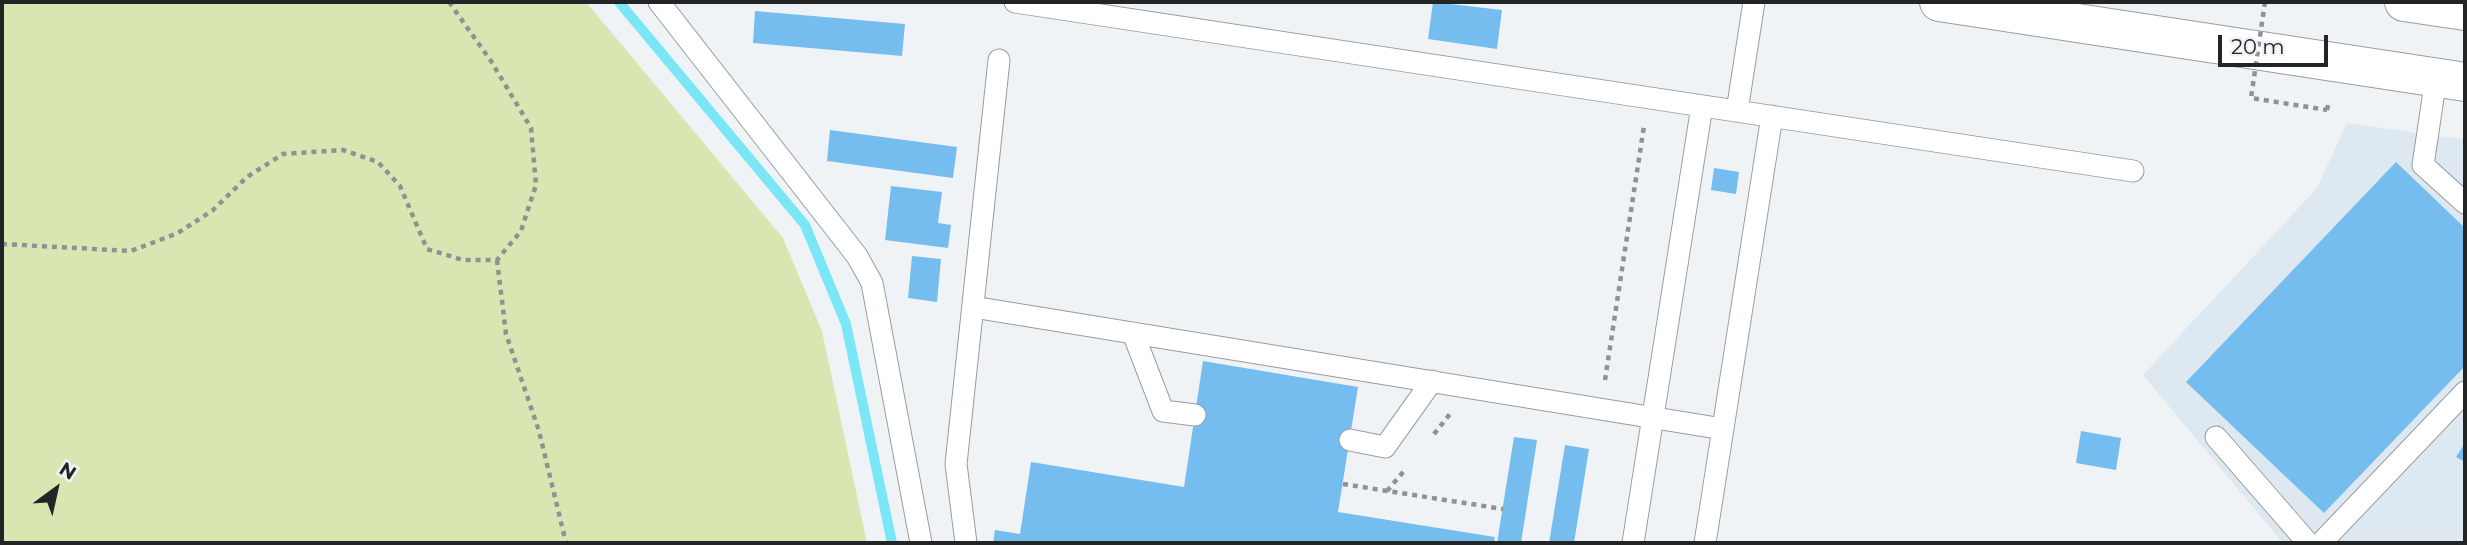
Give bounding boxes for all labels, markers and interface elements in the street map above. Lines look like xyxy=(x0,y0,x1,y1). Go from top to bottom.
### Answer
scale bar xyxy=(2222,21,2332,65)
text: 20 m xyxy=(2231,34,2285,59)
north arrow xyxy=(21,454,91,524)
text: N xyxy=(55,457,80,485)

